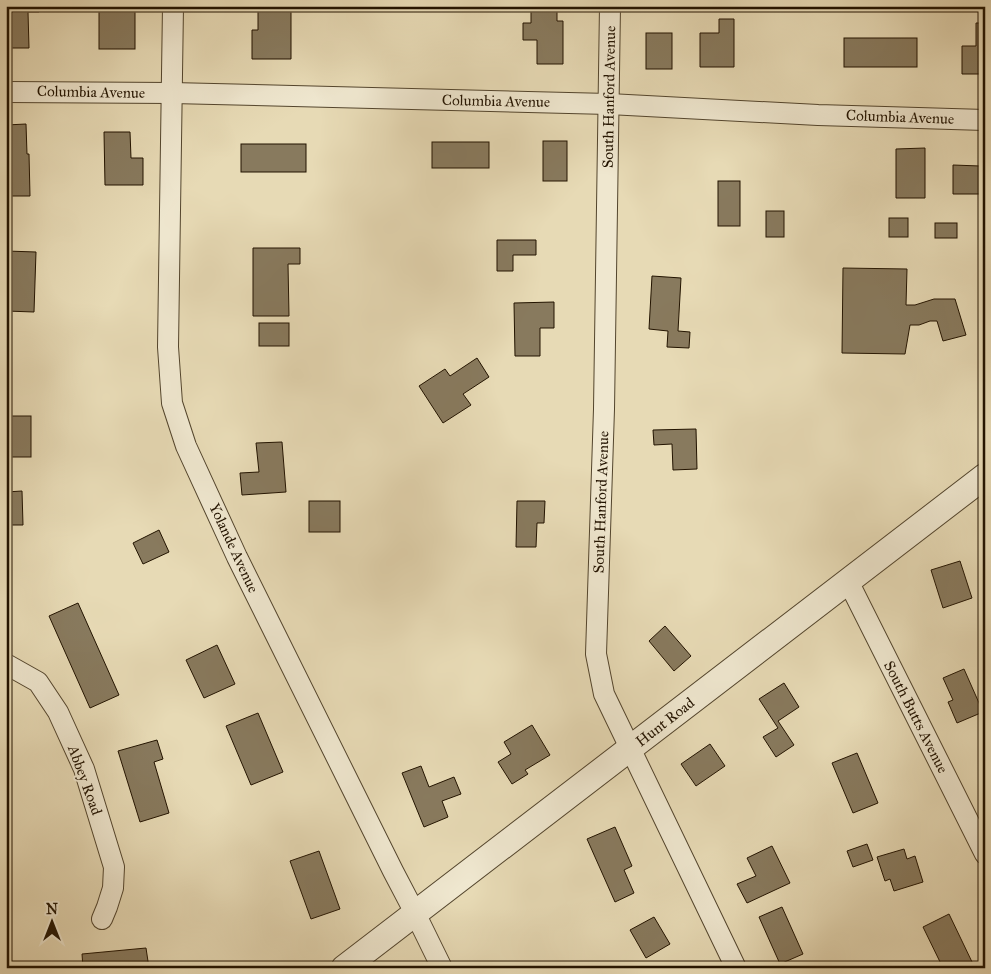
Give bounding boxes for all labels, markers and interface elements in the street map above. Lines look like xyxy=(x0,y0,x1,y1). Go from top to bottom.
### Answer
street label: South Hanford Avenue xyxy=(599,26,619,168)
street label: Columbia Avenue xyxy=(37,82,145,102)
street label: Columbia Avenue xyxy=(442,91,550,111)
street label: Columbia Avenue xyxy=(846,106,954,128)
street label: South Hanford Avenue xyxy=(590,430,612,574)
street label: Yolande Avenue xyxy=(205,500,263,596)
street label: South Butts Avenue xyxy=(880,658,952,776)
street label: Hunt Road xyxy=(632,693,698,750)
street label: Abbey Road xyxy=(64,742,106,818)
north arrow xyxy=(28,896,78,946)
text: N xyxy=(46,901,58,918)

